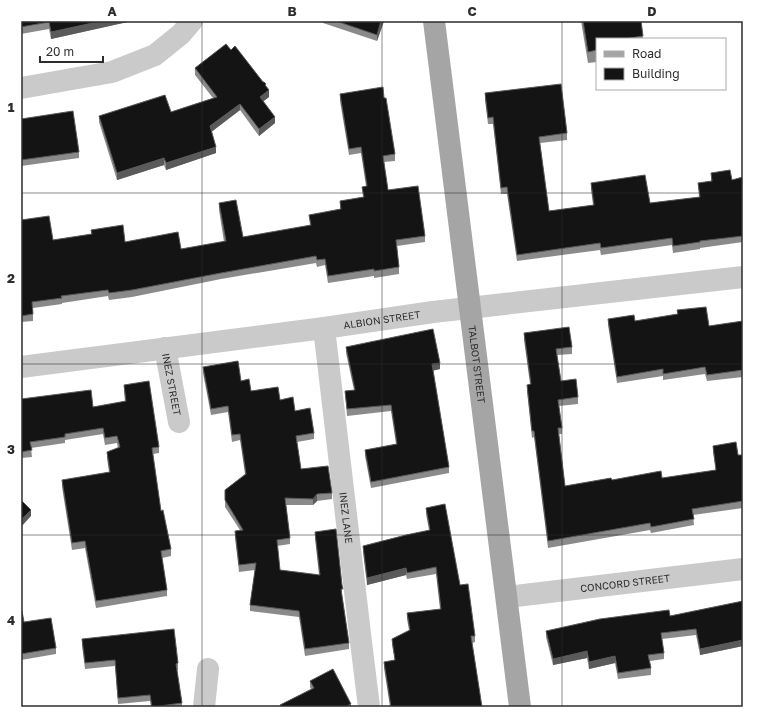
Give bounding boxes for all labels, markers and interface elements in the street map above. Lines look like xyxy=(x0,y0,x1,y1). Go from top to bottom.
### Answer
text: A xyxy=(107,3,117,19)
text: B xyxy=(287,3,297,19)
text: C xyxy=(467,3,477,19)
text: D xyxy=(647,3,657,19)
scale bar xyxy=(40,38,103,64)
legend xyxy=(596,38,726,90)
text: 20 m xyxy=(46,44,74,59)
text: Road xyxy=(632,46,661,61)
text: Building xyxy=(632,66,680,81)
text: 1 xyxy=(8,99,15,115)
text: 2 xyxy=(7,270,15,286)
street label: ALBION STREET xyxy=(343,308,421,331)
street label: TALBOT STREET xyxy=(466,325,488,404)
street label: INEZ STREET xyxy=(160,352,184,417)
text: 3 xyxy=(7,441,15,457)
street label: INEZ LANE xyxy=(337,491,355,544)
street label: CONCORD STREET xyxy=(580,572,671,594)
text: 4 xyxy=(7,612,15,628)

